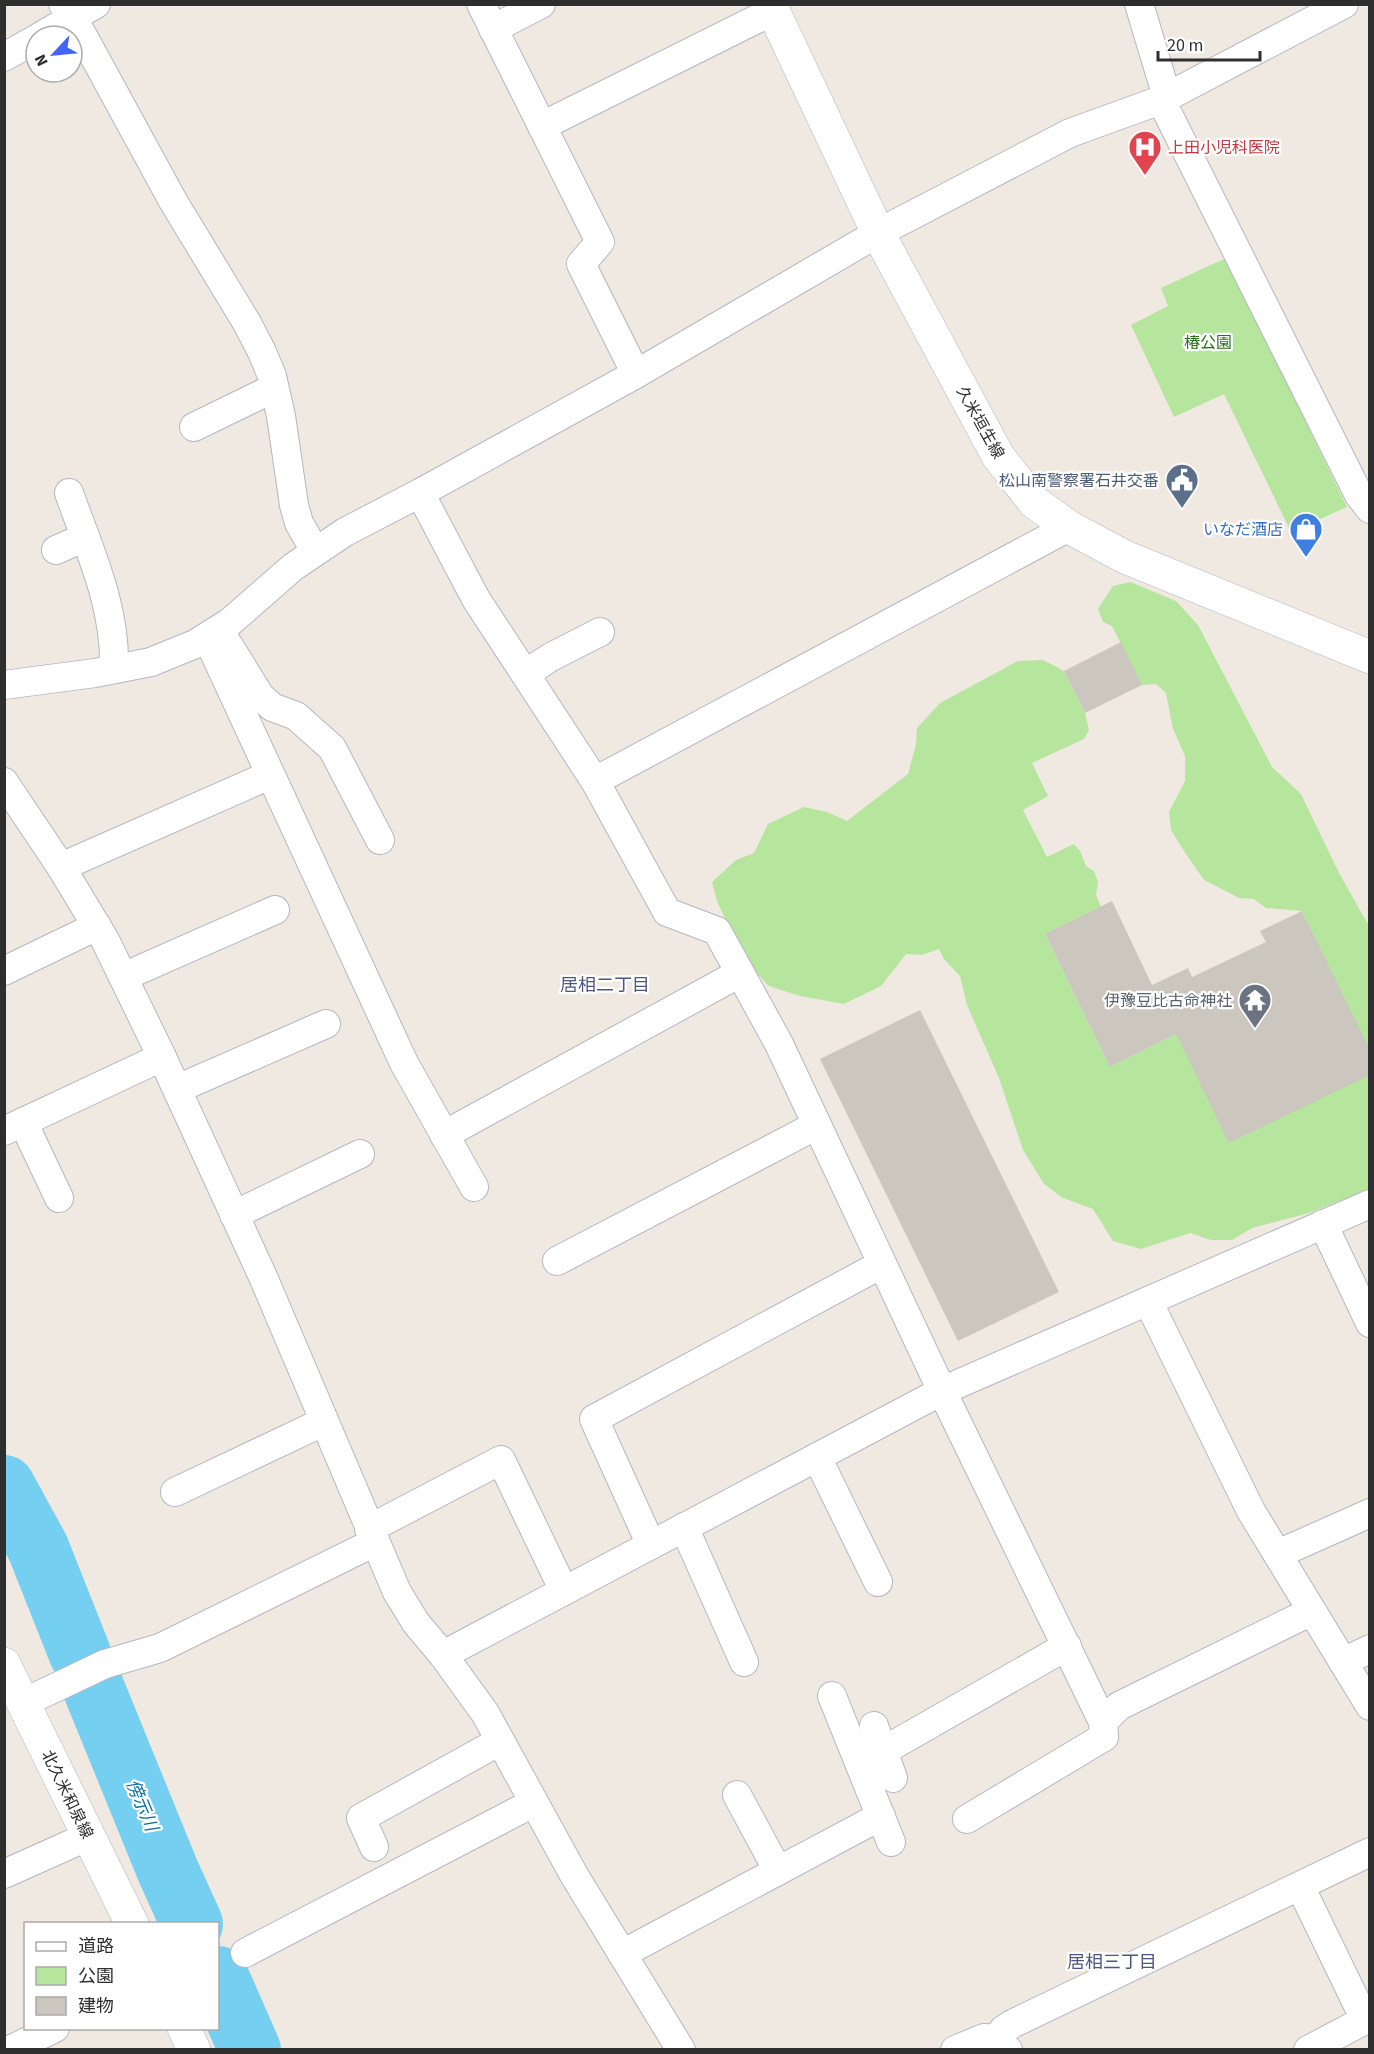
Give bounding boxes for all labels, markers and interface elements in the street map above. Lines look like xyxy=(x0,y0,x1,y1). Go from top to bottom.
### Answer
north arrow xyxy=(24,24,84,84)
scale bar xyxy=(1158,24,1260,62)
text: 20 m xyxy=(1167,33,1203,58)
text: N xyxy=(29,51,54,70)
hospital icon: 上田小児科医院 xyxy=(1127,129,1163,176)
place label: 上田小児科医院 xyxy=(1168,137,1280,159)
park label: 椿公園 xyxy=(1184,332,1232,354)
street label: 久米垣生線 xyxy=(951,382,1009,463)
public building icon: 松山南警察署石井交番 xyxy=(1164,462,1200,509)
place label: 松山南警察署石井交番 xyxy=(999,470,1159,492)
shop icon: いなだ酒店 xyxy=(1288,511,1324,558)
place label: いなだ酒店 xyxy=(1203,519,1283,541)
district label: 居相二丁目 xyxy=(560,973,650,998)
temple icon: 伊豫豆比古命神社 xyxy=(1237,982,1273,1029)
place label: 伊豫豆比古命神社 xyxy=(1104,990,1232,1012)
street label: 北久米和泉線 xyxy=(36,1746,98,1842)
water label: 傍示川 xyxy=(119,1775,164,1837)
legend xyxy=(24,1922,219,2030)
text: 道路 xyxy=(78,1934,114,1959)
district label: 居相三丁目 xyxy=(1067,1950,1157,1975)
text: 公園 xyxy=(78,1964,114,1989)
text: 建物 xyxy=(78,1994,114,2019)

